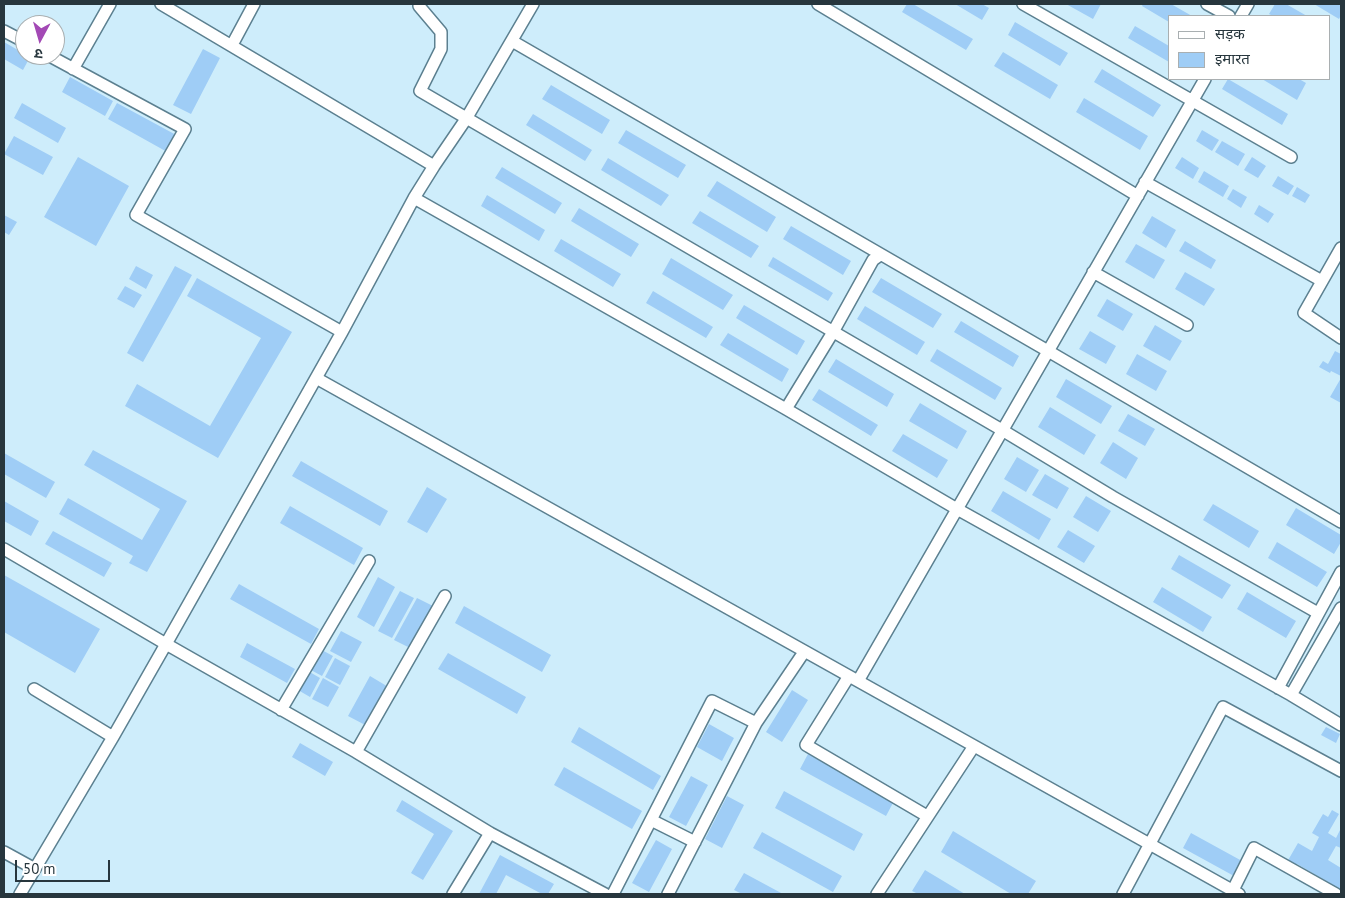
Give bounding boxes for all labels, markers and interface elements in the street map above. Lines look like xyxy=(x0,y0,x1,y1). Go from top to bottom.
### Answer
north arrow xyxy=(15,15,65,65)
legend xyxy=(1168,15,1330,80)
text: सड़क xyxy=(1215,24,1245,43)
text: उ xyxy=(34,45,44,63)
text: इमारत xyxy=(1215,49,1250,68)
scale bar xyxy=(18,850,112,882)
text: 50 m xyxy=(23,859,56,878)

